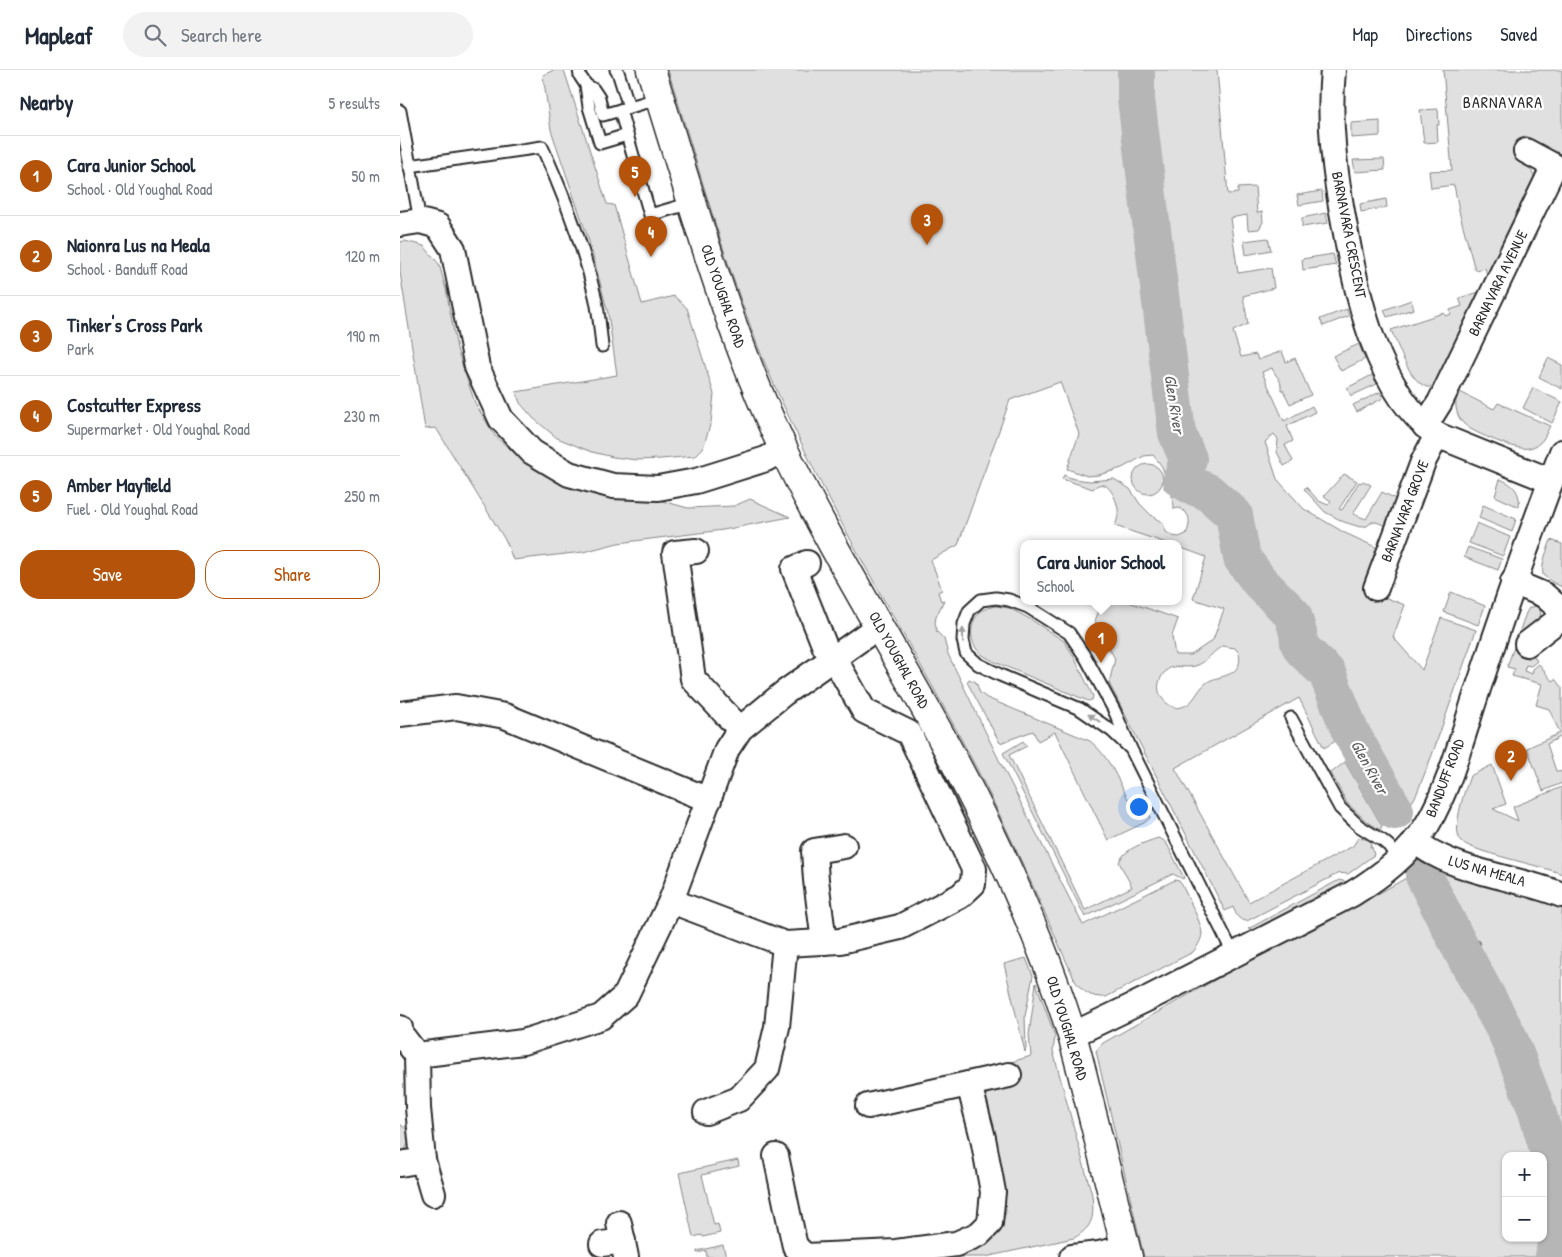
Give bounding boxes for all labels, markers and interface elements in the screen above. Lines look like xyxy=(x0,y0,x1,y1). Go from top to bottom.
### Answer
search box xyxy=(123,12,473,57)
text: Mapleaf xyxy=(25,19,93,51)
icon: search xyxy=(141,21,169,49)
text: Search here xyxy=(181,22,262,48)
text: Map xyxy=(1353,22,1378,47)
text: Directions xyxy=(1406,22,1472,47)
text: Saved xyxy=(1500,22,1537,47)
text: Nearby xyxy=(20,88,73,117)
district label: BARNAVARA xyxy=(1463,91,1543,113)
text: 5 results xyxy=(329,92,380,114)
text: Cara Junior School xyxy=(67,152,195,178)
pin: 5 xyxy=(619,156,651,197)
text: 1 xyxy=(33,165,39,187)
text: 50 m xyxy=(352,165,380,187)
street label: BARNAVARA CRESCENT xyxy=(1327,170,1372,301)
text: School · Old Youghal Road xyxy=(67,178,212,200)
pin: 3 xyxy=(911,204,943,245)
pin: 4 xyxy=(635,216,667,257)
street label: BARNAVARA AVENUE xyxy=(1463,226,1532,339)
text: Naionra Lus na Meala xyxy=(67,232,210,258)
street label: OLD YOUGHAL ROAD xyxy=(696,241,751,351)
text: 2 xyxy=(32,245,40,267)
text: 120 m xyxy=(345,245,380,267)
text: School · Banduff Road xyxy=(67,258,188,280)
text: Tinker's Cross Park xyxy=(67,312,202,338)
text: 3 xyxy=(32,325,40,347)
text: 190 m xyxy=(347,325,380,347)
text: Park xyxy=(67,338,94,360)
water label: Glen River xyxy=(1160,373,1191,437)
text: Costcutter Express xyxy=(67,392,201,418)
text: 4 xyxy=(33,405,39,427)
text: 230 m xyxy=(344,405,380,427)
text: Supermarket · Old Youghal Road xyxy=(67,418,250,440)
street label: BARNAVARA GROVE xyxy=(1375,456,1434,565)
text: Amber Mayfield xyxy=(67,472,171,498)
text: 5 xyxy=(33,485,39,507)
text: 250 m xyxy=(344,485,380,507)
text: Fuel · Old Youghal Road xyxy=(67,498,198,520)
popup xyxy=(1020,540,1182,605)
text: Cara Junior School xyxy=(1037,549,1165,575)
button: Save xyxy=(20,550,195,599)
button: Share xyxy=(205,550,380,599)
text: School xyxy=(1037,575,1074,597)
street label: OLD YOUGHAL ROAD xyxy=(864,607,935,713)
pin: 1 xyxy=(1085,622,1117,663)
one-way arrow xyxy=(959,627,967,643)
one-way arrow xyxy=(1087,713,1101,723)
street label: BANDUFF ROAD xyxy=(1420,735,1469,820)
water label: Glen River xyxy=(1346,736,1395,800)
pin: 2 xyxy=(1495,740,1527,781)
your location xyxy=(1126,794,1152,820)
street label: LUS NA MEALA xyxy=(1446,850,1529,892)
street label: OLD YOUGHAL ROAD xyxy=(1042,973,1094,1083)
map controls xyxy=(1502,1152,1547,1242)
button: + xyxy=(1502,1152,1547,1197)
button: − xyxy=(1502,1197,1547,1242)

